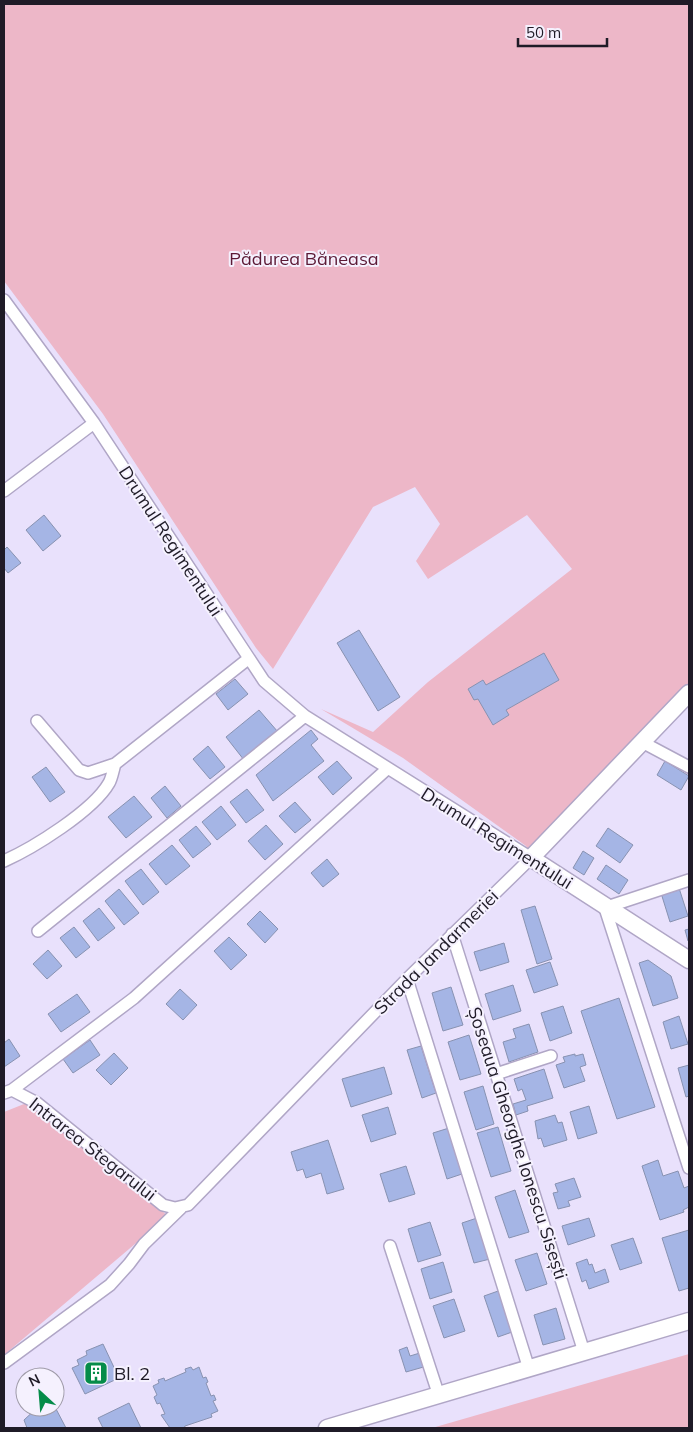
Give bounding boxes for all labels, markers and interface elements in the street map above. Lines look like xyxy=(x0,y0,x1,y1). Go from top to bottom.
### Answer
scale bar xyxy=(518,15,607,47)
text: 50 m xyxy=(526,23,561,42)
park label: Pădurea Băneasa xyxy=(229,247,379,270)
street label: Drumul Regimentului xyxy=(114,462,228,620)
street label: Drumul Regimentului xyxy=(417,782,577,894)
street label: Strada Jandarmeriei xyxy=(369,885,503,1019)
street label: Șoseaua Gheorghe Ionescu Sisești xyxy=(463,1004,573,1282)
street label: Intrarea Stegarului xyxy=(25,1092,161,1206)
building icon: Bl. 2 xyxy=(83,1360,109,1386)
place label: Bl. 2 xyxy=(114,1362,150,1385)
north arrow xyxy=(15,1367,65,1417)
text: N xyxy=(26,1370,43,1391)

